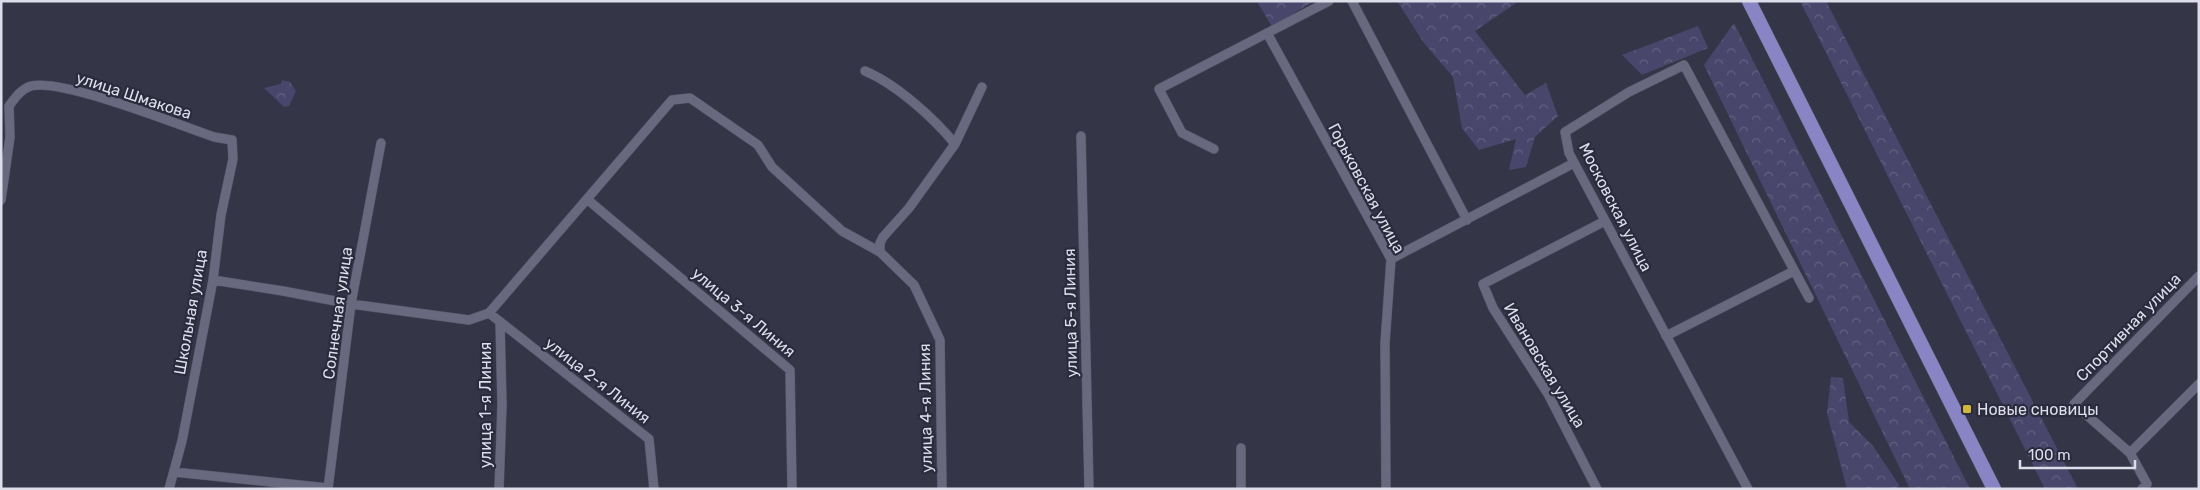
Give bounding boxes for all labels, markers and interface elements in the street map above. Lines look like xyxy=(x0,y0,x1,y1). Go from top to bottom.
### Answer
street label: улица Шмакова xyxy=(74,68,194,123)
street label: Горьковская улица xyxy=(1324,120,1409,256)
street label: Московская улица xyxy=(1575,140,1656,275)
street label: Солнечная улица xyxy=(319,246,356,381)
street label: Школьная улица xyxy=(170,248,211,376)
street label: улица 5-я Линия xyxy=(1060,248,1081,378)
street label: улица 3-я Линия xyxy=(688,264,799,361)
street label: Спортивная улица xyxy=(2072,269,2185,385)
street label: Ивановская улица xyxy=(1500,299,1589,431)
street label: улица 2-я Линия xyxy=(541,333,654,427)
street label: улица 1-я Линия xyxy=(476,342,495,468)
street label: улица 4-я Линия xyxy=(915,343,936,473)
place label: Новые сновицы xyxy=(1977,400,2099,419)
marker: Новые сновицы xyxy=(1961,403,1973,415)
scale bar xyxy=(2020,438,2135,470)
text: 100 m xyxy=(2028,446,2070,464)

